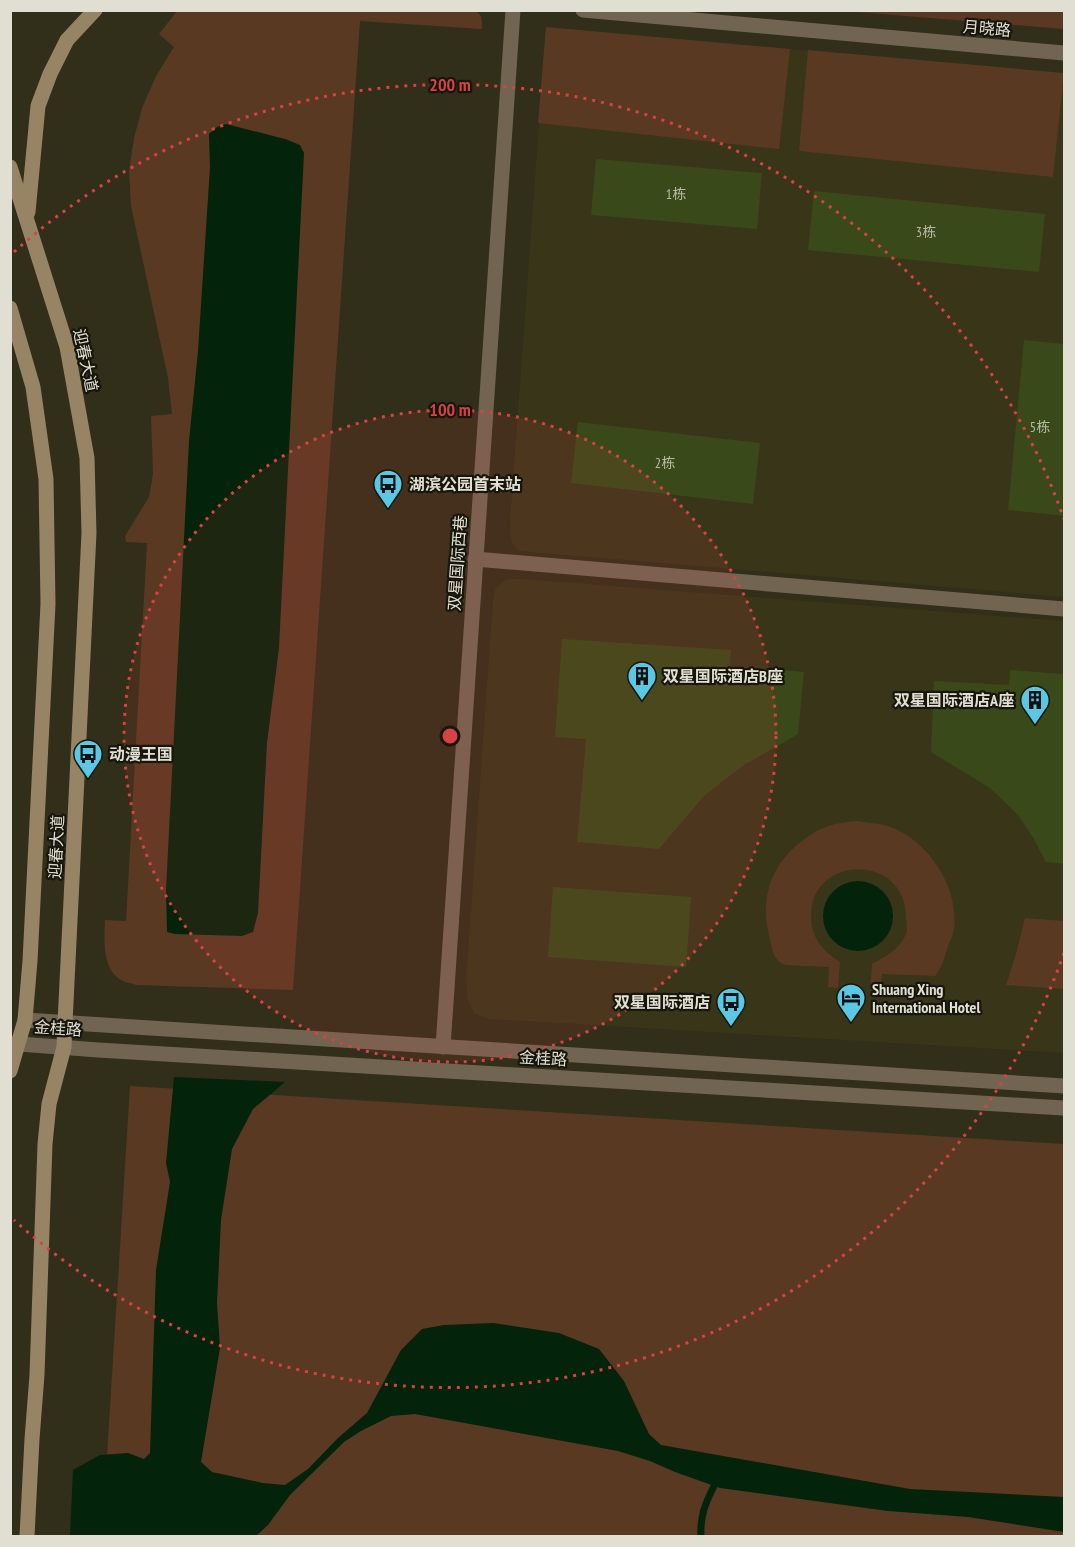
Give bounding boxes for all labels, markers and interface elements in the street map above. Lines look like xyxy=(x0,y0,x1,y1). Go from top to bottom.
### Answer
street label: 月晓路 xyxy=(962,16,1012,40)
text: 200 m xyxy=(429,73,471,96)
house number: 1栋 xyxy=(666,185,686,203)
house number: 3栋 xyxy=(916,223,936,241)
street label: 迎春大道 xyxy=(70,327,102,393)
text: 100 m xyxy=(429,398,471,421)
house number: 5栋 xyxy=(1030,418,1050,436)
house number: 2栋 xyxy=(655,454,675,472)
bus stop icon: 湖滨公园首末站 xyxy=(372,468,404,510)
place label: 湖滨公园首末站 xyxy=(409,474,521,494)
street label: 双星国际西巷 xyxy=(444,514,470,612)
building icon: 双星国际酒店B座 xyxy=(626,660,658,702)
place label: 双星国际酒店B座 xyxy=(663,666,783,686)
building icon: 双星国际酒店A座 xyxy=(1019,684,1051,726)
place label: 双星国际酒店A座 xyxy=(894,690,1014,710)
centre of rings xyxy=(440,726,460,746)
bus stop icon: 动漫王国 xyxy=(72,738,104,780)
place label: 动漫王国 xyxy=(109,744,173,764)
street label: 迎春大道 xyxy=(44,815,68,879)
place label: Shuang Xing International Hotel xyxy=(872,979,980,1017)
hotel icon: Shuang Xing International Hotel xyxy=(835,982,867,1024)
bus stop icon: 双星国际酒店 xyxy=(715,986,747,1028)
place label: 双星国际酒店 xyxy=(614,992,710,1012)
street label: 金桂路 xyxy=(33,1016,83,1040)
street label: 金桂路 xyxy=(519,1047,567,1069)

